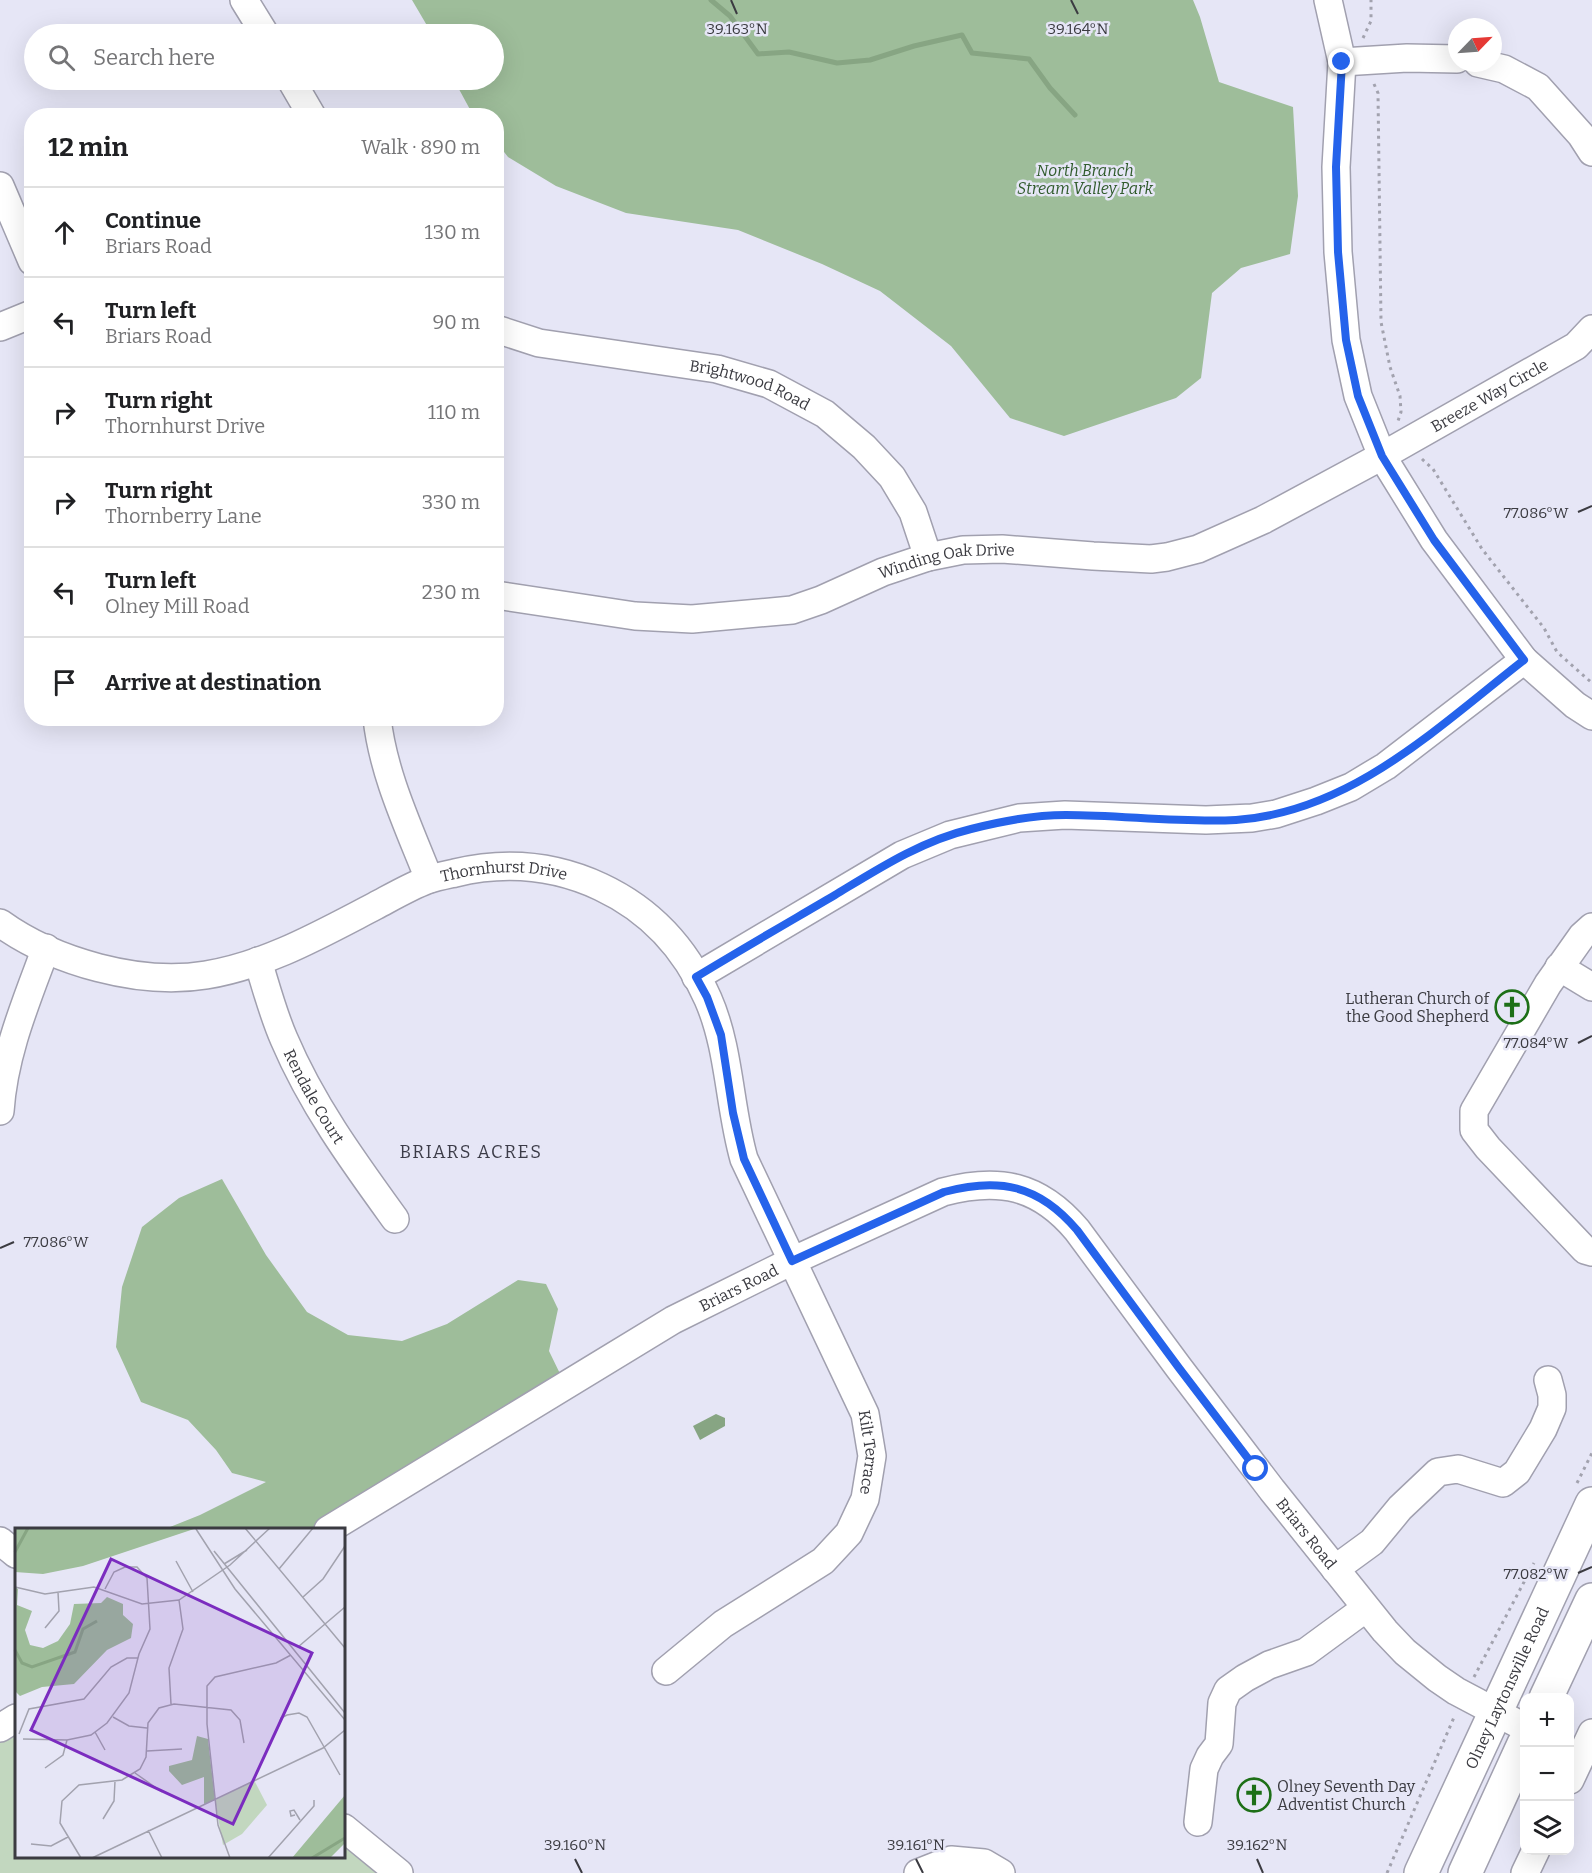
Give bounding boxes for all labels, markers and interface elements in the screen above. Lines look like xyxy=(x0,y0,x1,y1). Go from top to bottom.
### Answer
north arrow xyxy=(1448,18,1502,72)
text: 39.163°N xyxy=(706,20,768,38)
text: 39.164°N xyxy=(1048,20,1109,38)
search box xyxy=(24,24,504,90)
icon: search xyxy=(45,41,78,74)
text: Search here xyxy=(93,44,215,71)
route end xyxy=(1328,48,1354,74)
text: 12 min xyxy=(48,132,128,163)
text: Walk · 890 m xyxy=(361,135,480,159)
park label: North Branch Stream Valley Park xyxy=(1017,161,1153,198)
text: Continue xyxy=(105,207,201,234)
icon: ahead xyxy=(48,216,81,249)
text: 130 m xyxy=(425,220,480,244)
text: Briars Road xyxy=(105,234,212,258)
text: Turn left xyxy=(105,297,197,324)
icon: left xyxy=(48,306,81,339)
text: 90 m xyxy=(432,310,480,334)
text: Briars Road xyxy=(105,324,212,348)
street label: Breeze Way Circle xyxy=(1428,355,1551,436)
street label: Brightwood Road xyxy=(688,356,814,414)
text: Turn right xyxy=(105,387,213,414)
icon: right xyxy=(48,396,81,429)
text: 110 m xyxy=(428,400,480,424)
text: Thornhurst Drive xyxy=(105,414,265,438)
text: Turn right xyxy=(105,477,213,504)
icon: right xyxy=(48,486,81,519)
text: 330 m xyxy=(422,490,480,514)
text: Thornberry Lane xyxy=(105,504,262,528)
text: 77.086°W xyxy=(1503,504,1569,522)
street label: Winding Oak Drive xyxy=(876,540,1015,583)
text: Turn left xyxy=(105,567,197,594)
icon: left xyxy=(48,576,81,609)
text: 230 m xyxy=(422,580,480,604)
text: Olney Mill Road xyxy=(105,594,250,618)
icon: arrive xyxy=(48,666,81,699)
text: Arrive at destination xyxy=(105,669,321,696)
street label: Thornhurst Drive xyxy=(439,857,570,886)
place label: Lutheran Church of the Good Shepherd xyxy=(1345,989,1490,1026)
church icon: Lutheran Church of the Good Shepherd xyxy=(1494,989,1530,1025)
text: 77.084°W xyxy=(1504,1034,1569,1052)
street label: Rendale Court xyxy=(280,1046,348,1147)
district label: BRIARS ACRES xyxy=(400,1141,542,1163)
text: 77.086°W xyxy=(23,1233,89,1251)
street label: Briars Road xyxy=(696,1260,782,1315)
street label: Kilt Terrace xyxy=(854,1409,881,1496)
route start xyxy=(1242,1455,1268,1481)
street label: Briars Road xyxy=(1272,1494,1341,1573)
inset map xyxy=(15,1528,345,1858)
text: 77.082°W xyxy=(1503,1565,1569,1583)
street label: Olney Laytonsville Road xyxy=(1462,1604,1553,1772)
map controls xyxy=(1520,1693,1574,1855)
button: + xyxy=(1520,1693,1574,1747)
button: − xyxy=(1520,1747,1574,1801)
church icon: Olney Seventh Day Adventist Church xyxy=(1236,1777,1272,1813)
place label: Olney Seventh Day Adventist Church xyxy=(1277,1777,1416,1814)
button: layers xyxy=(1520,1801,1574,1855)
text: 39.160°N xyxy=(544,1836,606,1854)
text: 39.161°N xyxy=(887,1836,945,1854)
text: 39.162°N xyxy=(1227,1836,1287,1854)

